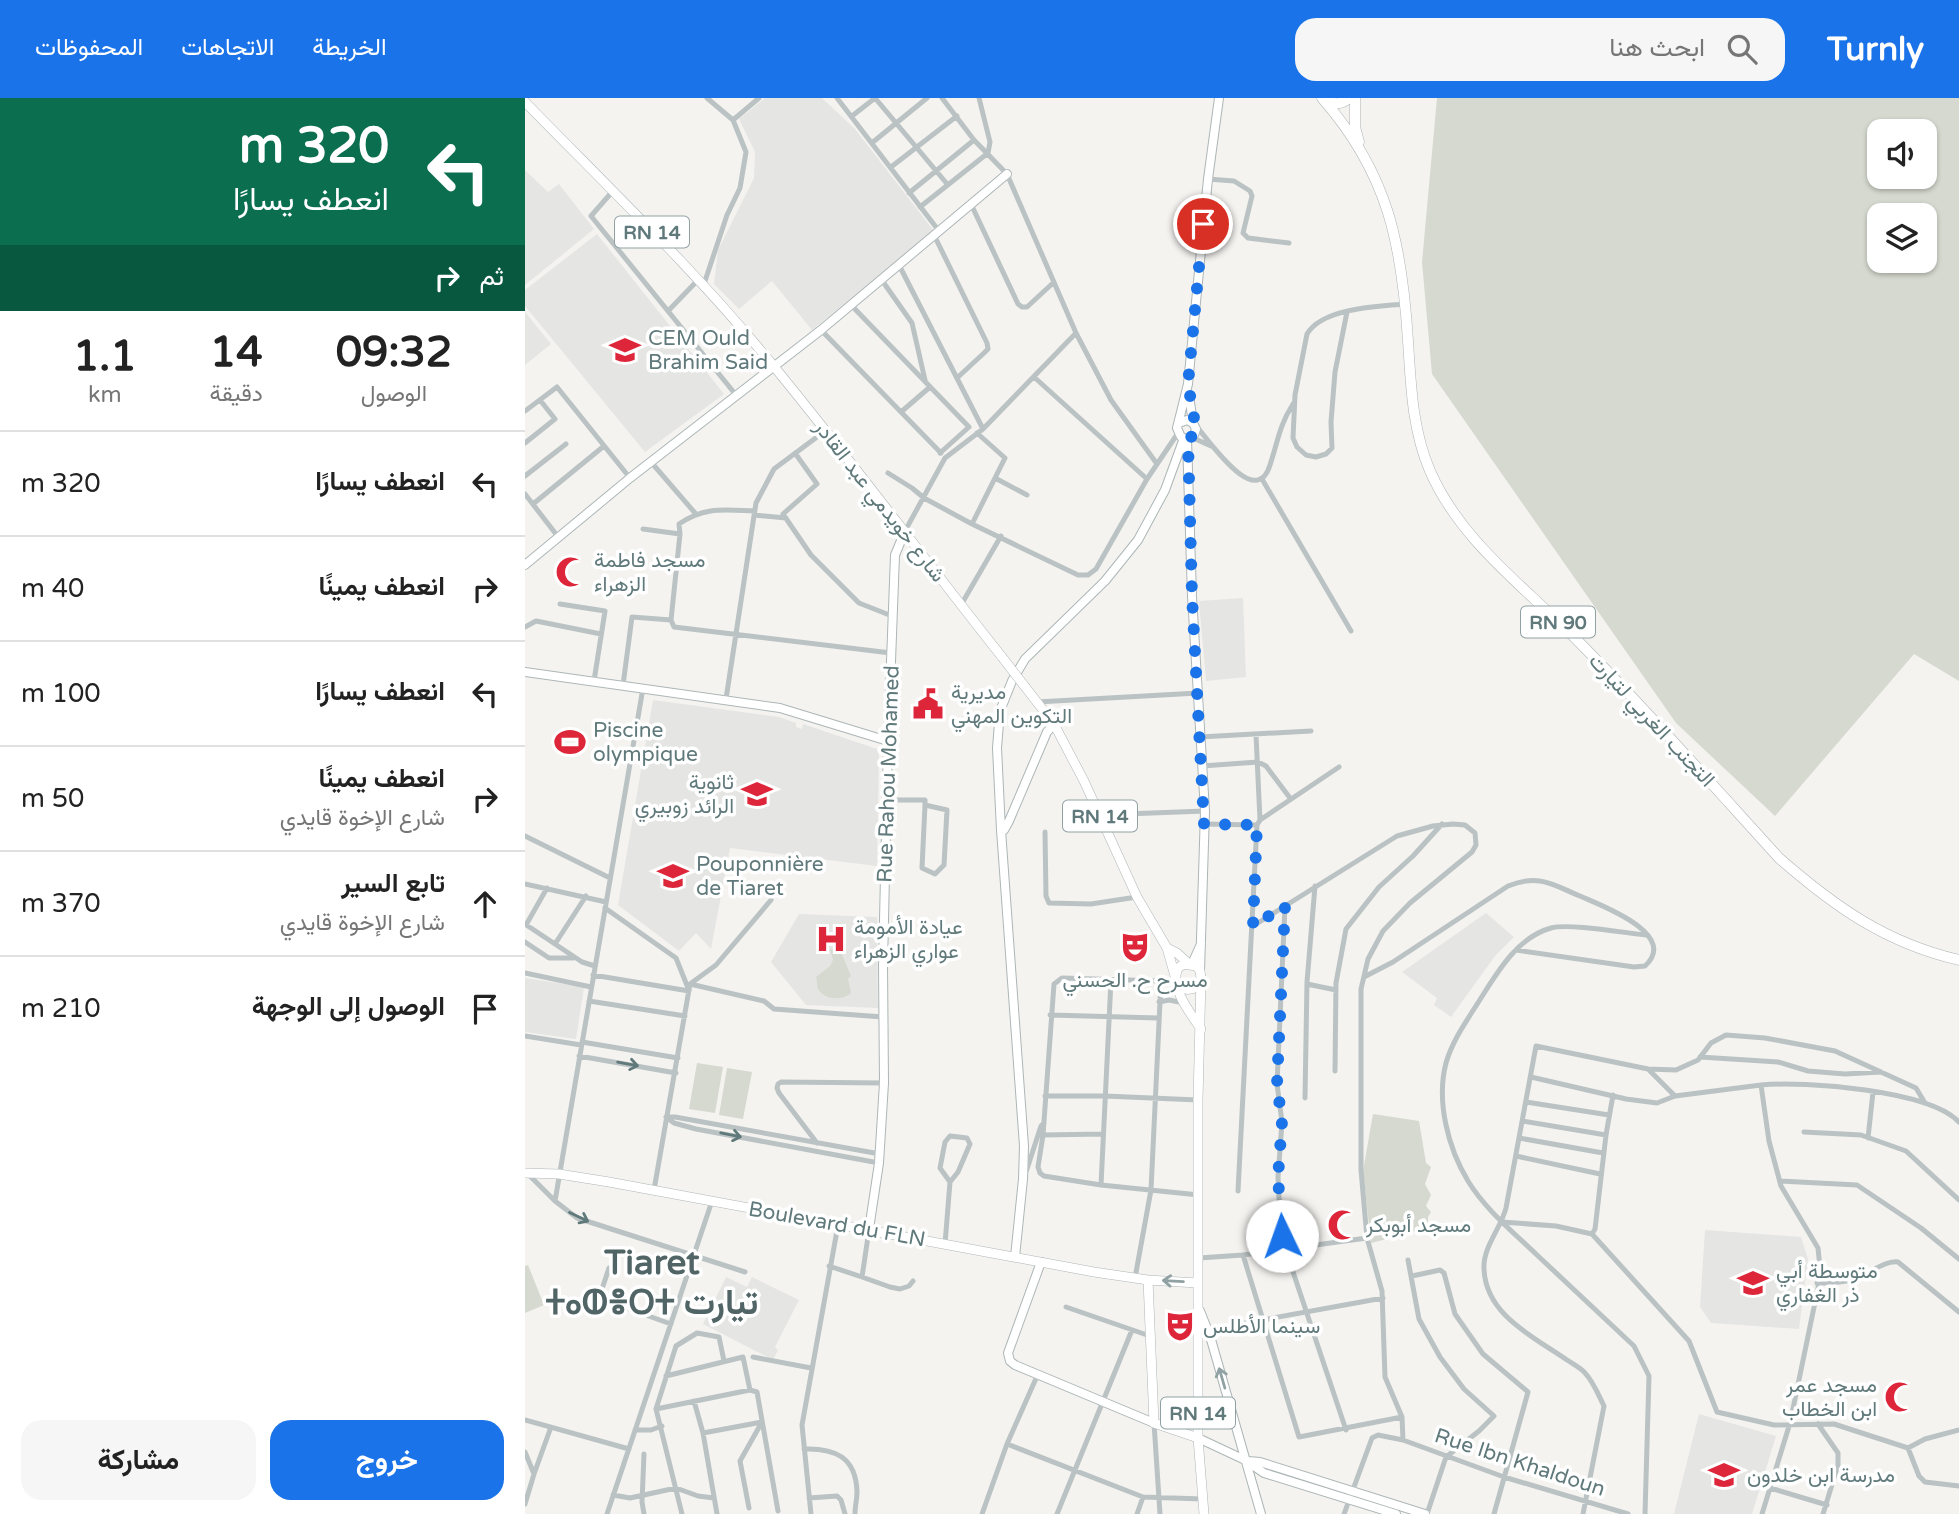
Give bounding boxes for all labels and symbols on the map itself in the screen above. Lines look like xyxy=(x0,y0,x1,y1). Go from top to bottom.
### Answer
pin xyxy=(1173,194,1233,254)
road number: RN 14 xyxy=(615,216,689,248)
place label: CEM Ould Brahim Said xyxy=(648,326,768,375)
school or university icon: CEM Ould Brahim Said xyxy=(608,333,642,367)
street label: شارع خويدمي عبد القادر xyxy=(805,415,951,590)
place label: مسجد فاطمة الزهراء xyxy=(594,548,706,597)
mosque icon: مسجد فاطمة الزهراء xyxy=(554,555,588,589)
road number: RN 90 xyxy=(1521,607,1595,638)
street label: التجنب الغربي لتيارت xyxy=(1581,648,1720,795)
street label: Rue Rahou Mohamed xyxy=(872,665,905,883)
place label: مديرية التكوين المهني xyxy=(951,680,1072,733)
public building icon: مديرية التكوين المهني xyxy=(911,687,945,721)
place label: Piscine olympique xyxy=(593,718,698,767)
sports icon: Piscine olympique xyxy=(553,725,587,759)
place label: ثانوية الرائد زوبيري xyxy=(635,770,734,823)
school or university icon: ثانوية الرائد زوبيري xyxy=(740,777,774,811)
road number: RN 14 xyxy=(1063,800,1137,832)
place label: Pouponnière de Tiaret xyxy=(696,852,824,901)
school or university icon: Pouponnière de Tiaret xyxy=(656,859,690,893)
place label: عيادة الأمومة عواري الزهراء xyxy=(854,915,963,968)
hospital icon: عيادة الأمومة عواري الزهراء xyxy=(814,922,848,956)
theatre icon: مسرح ح. الحسني xyxy=(1118,930,1152,964)
place label: مسرح ح. الحسني xyxy=(1062,968,1208,997)
one-way arrow xyxy=(616,1058,639,1071)
one-way arrow xyxy=(719,1129,742,1142)
street label: Boulevard du FLN xyxy=(746,1197,927,1252)
position arrow xyxy=(1245,1199,1319,1273)
mosque icon: مسجد أبوبكر xyxy=(1326,1208,1360,1242)
one-way arrow xyxy=(569,1211,590,1224)
place label: مسجد أبوبكر xyxy=(1365,1213,1471,1238)
district label: Tiaret ⵜⴰⵀⴻⵔⵜ تيارت xyxy=(546,1242,758,1324)
place label: متوسطة أبي ذر الغفاري xyxy=(1776,1259,1878,1312)
school or university icon: متوسطة أبي ذر الغفاري xyxy=(1736,1266,1770,1300)
one-way arrow xyxy=(1161,1275,1184,1288)
theatre icon: سينما الأطلس xyxy=(1163,1309,1197,1343)
place label: سينما الأطلس xyxy=(1203,1314,1320,1339)
one-way arrow xyxy=(1215,1367,1228,1390)
place label: مسجد عمر ابن الخطاب xyxy=(1782,1373,1877,1422)
mosque icon: مسجد عمر ابن الخطاب xyxy=(1883,1380,1917,1414)
road number: RN 14 xyxy=(1161,1398,1235,1428)
street label: Rue Ibn Khaldoun xyxy=(1431,1423,1608,1502)
school or university icon: مدرسة ابن خلدون xyxy=(1707,1458,1741,1492)
place label: مدرسة ابن خلدون xyxy=(1747,1463,1895,1488)

